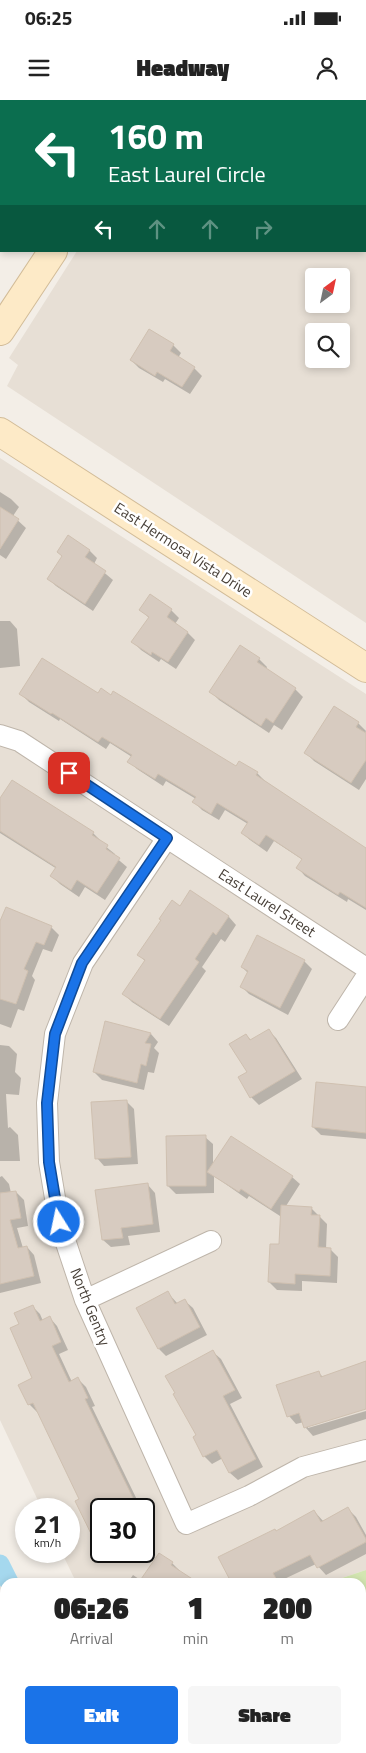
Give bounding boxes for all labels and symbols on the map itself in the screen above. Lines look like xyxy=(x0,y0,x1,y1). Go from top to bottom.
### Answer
north arrow xyxy=(305,268,350,312)
street label: East Hermosa Vista Drive xyxy=(110,496,257,603)
pin xyxy=(48,752,90,794)
street label: East Laurel Street xyxy=(214,862,321,943)
position arrow xyxy=(32,1195,84,1247)
street label: North Gentry xyxy=(64,1264,117,1349)
speed limit sign: 30 xyxy=(90,1498,155,1563)

